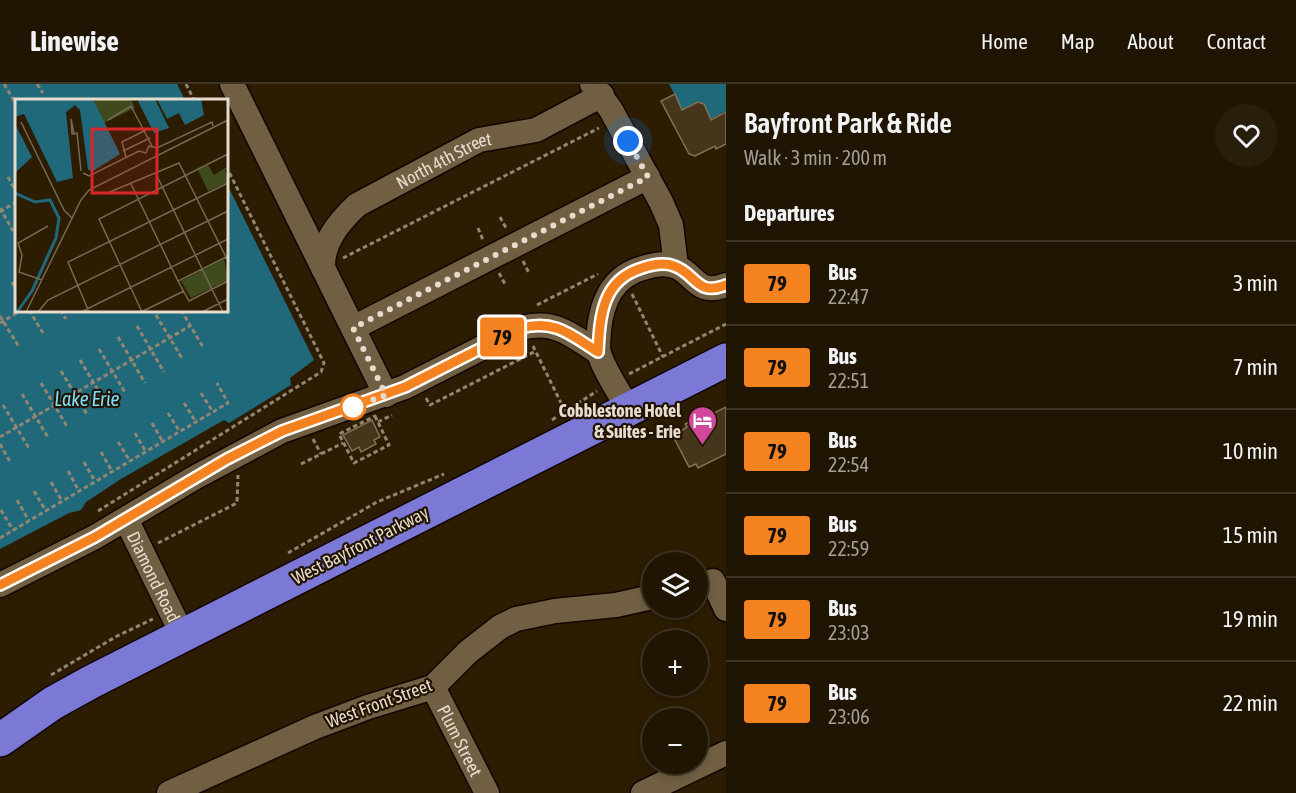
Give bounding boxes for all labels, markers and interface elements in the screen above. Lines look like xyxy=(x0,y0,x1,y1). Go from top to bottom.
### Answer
text: Linewise xyxy=(30,25,119,57)
text: Home xyxy=(981,29,1028,53)
text: Map xyxy=(1061,29,1095,53)
text: About xyxy=(1128,29,1174,53)
text: Contact xyxy=(1207,29,1266,53)
inset map xyxy=(15,99,228,312)
button: heart xyxy=(1215,104,1278,167)
text: Bayfront Park & Ride xyxy=(744,107,952,139)
your location xyxy=(613,126,643,156)
street label: North 4th Street xyxy=(392,128,493,193)
text: Walk · 3 min · 200 m xyxy=(744,146,887,169)
text: Departures xyxy=(744,200,834,226)
text: Bus xyxy=(828,259,857,285)
text: 3 min xyxy=(1233,270,1278,296)
text: 79 xyxy=(767,271,787,295)
text: 22:47 xyxy=(828,285,869,308)
line badge: 79 xyxy=(475,318,529,356)
text: 79 xyxy=(492,325,512,349)
text: Bus xyxy=(828,343,857,369)
text: 7 min xyxy=(1233,354,1278,380)
text: 79 xyxy=(767,355,787,379)
text: 22:51 xyxy=(828,369,869,392)
water label: Lake Erie xyxy=(54,387,120,410)
unlabelled marker xyxy=(340,394,366,420)
place label: Cobblestone Hotel & Suites - Erie xyxy=(559,400,681,442)
hotel icon: Cobblestone Hotel & Suites - Erie xyxy=(686,404,718,446)
text: Bus xyxy=(828,427,857,453)
text: 10 min xyxy=(1223,438,1278,464)
text: 79 xyxy=(767,439,787,463)
text: 22:54 xyxy=(828,453,869,476)
street label: West Bayfront Parkway xyxy=(288,501,432,589)
text: Bus xyxy=(828,511,857,537)
text: 15 min xyxy=(1223,522,1278,548)
text: 79 xyxy=(767,523,787,547)
street label: Diamond Road xyxy=(123,528,185,625)
text: 22:59 xyxy=(828,537,869,560)
map controls xyxy=(642,552,708,774)
button: layers xyxy=(642,552,708,618)
text: Bus xyxy=(828,595,857,621)
text: 19 min xyxy=(1223,606,1278,632)
text: 79 xyxy=(767,607,787,631)
text: 23:03 xyxy=(828,621,870,644)
button: + xyxy=(642,630,708,696)
street label: West Front Street xyxy=(323,674,435,732)
text: Bus xyxy=(828,679,857,705)
text: 22 min xyxy=(1223,690,1278,716)
text: 79 xyxy=(767,691,787,715)
street label: Plum Street xyxy=(433,701,487,780)
text: 23:06 xyxy=(828,705,870,728)
button: − xyxy=(642,708,708,774)

